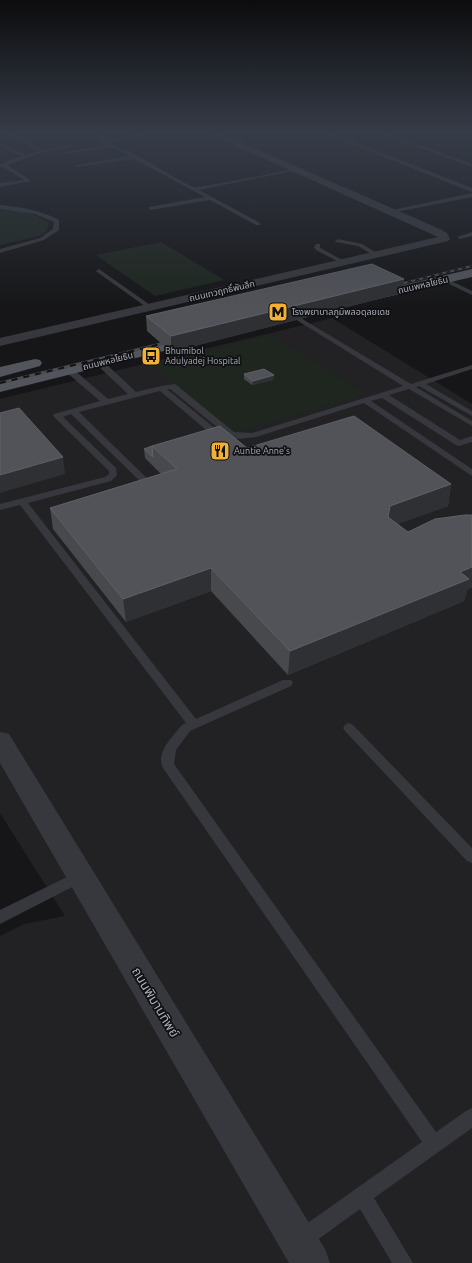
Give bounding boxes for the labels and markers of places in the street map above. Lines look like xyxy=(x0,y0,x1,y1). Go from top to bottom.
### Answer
metro station icon: โรงพยาบาลภูมิพลอดุลยเดช xyxy=(267,301,289,323)
place label: โรงพยาบาลภูมิพลอดุลยเดช xyxy=(292,307,390,318)
bus stop icon: Bhumibol Adulyadej Hospital xyxy=(140,345,162,367)
place label: Bhumibol Adulyadej Hospital xyxy=(165,346,241,366)
restaurant icon: Auntie Anne's xyxy=(209,440,231,462)
place label: Auntie Anne's xyxy=(234,446,290,456)

